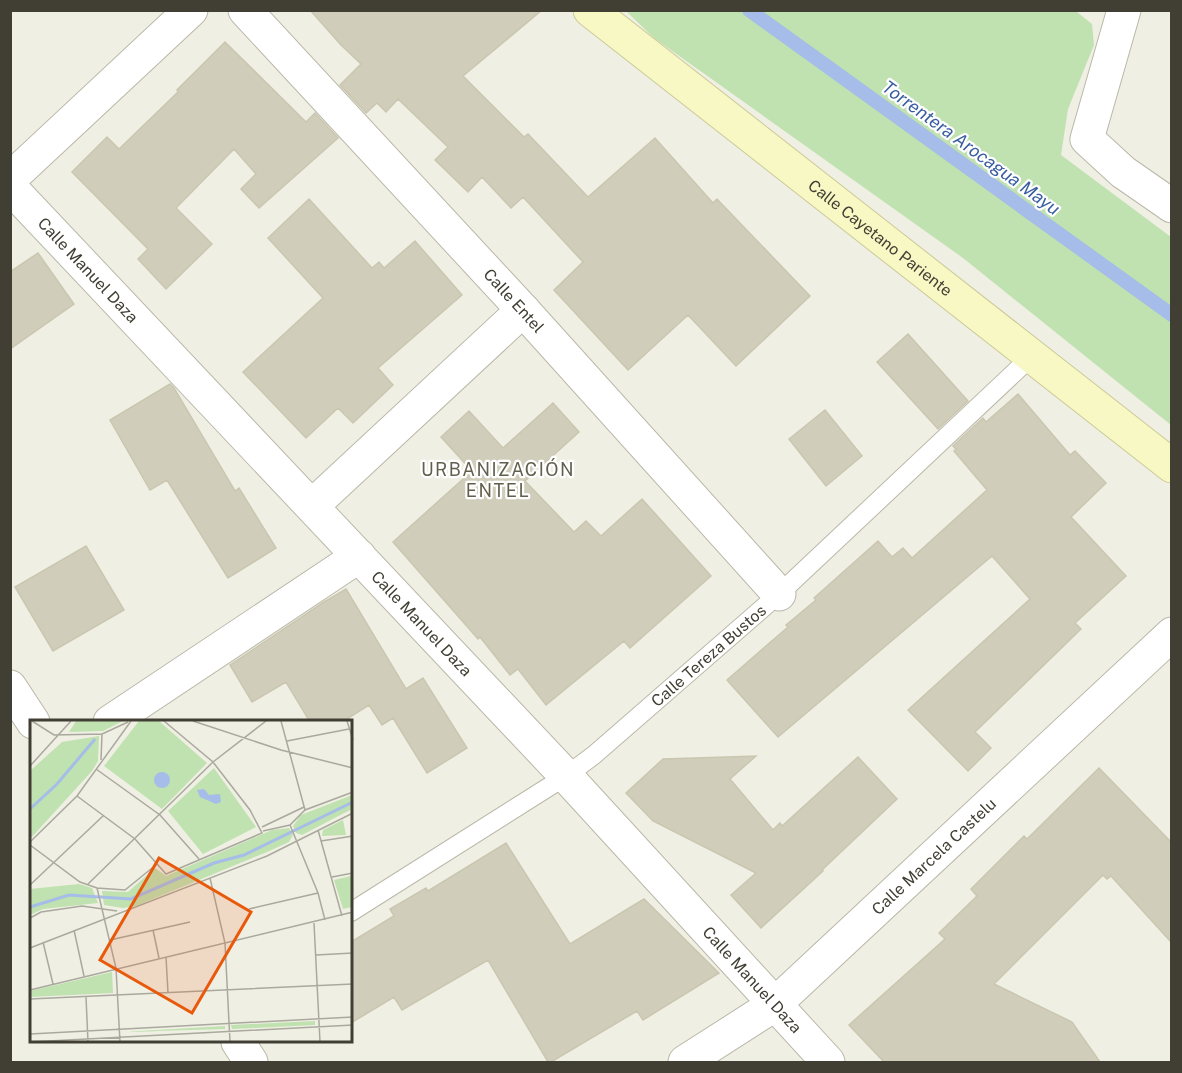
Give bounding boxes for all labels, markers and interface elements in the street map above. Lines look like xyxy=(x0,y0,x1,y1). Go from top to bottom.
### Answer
water label: Torrentera Arocagua Mayu xyxy=(878,76,1064,219)
street label: Calle Cayetano Pariente xyxy=(804,176,956,300)
street label: Calle Manuel Daza xyxy=(34,214,142,327)
street label: Calle Entel xyxy=(480,265,548,337)
district label: URBANIZACIÓN ENTEL xyxy=(421,458,575,501)
street label: Calle Manuel Daza xyxy=(367,567,476,680)
street label: Calle Tereza Bustos xyxy=(647,601,770,711)
inset map xyxy=(30,720,352,1043)
street label: Calle Marcela Castelu xyxy=(868,794,1000,919)
street label: Calle Manuel Daza xyxy=(699,923,806,1037)

